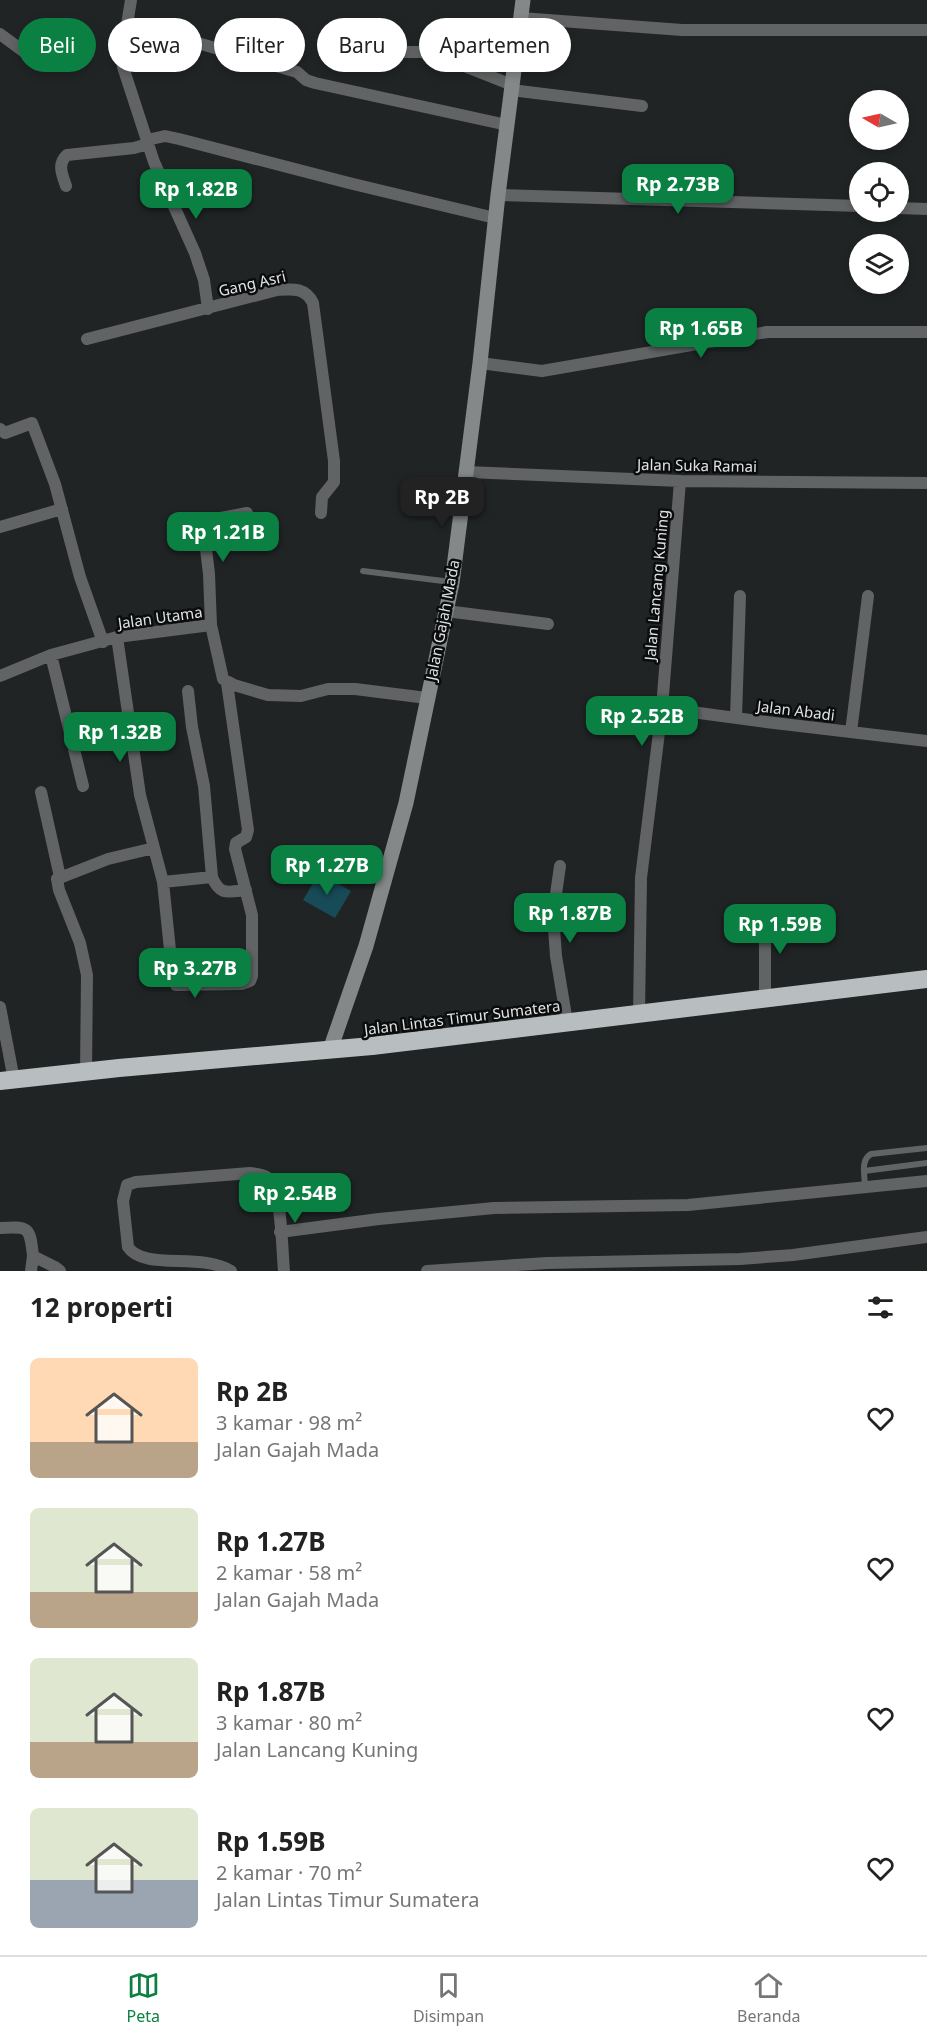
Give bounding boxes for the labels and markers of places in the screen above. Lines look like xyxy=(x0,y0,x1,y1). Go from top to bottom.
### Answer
pin: Rp 2.73B xyxy=(616,164,740,215)
pin: Rp 1.82B xyxy=(134,169,258,220)
pin: Rp 1.65B xyxy=(639,308,763,359)
pin: Rp 2B xyxy=(400,477,484,528)
pin: Rp 1.21B xyxy=(161,512,285,563)
pin: Rp 2.52B xyxy=(580,696,704,747)
pin: Rp 1.32B xyxy=(58,712,182,763)
pin: Rp 1.27B xyxy=(265,845,389,896)
pin: Rp 1.87B xyxy=(508,893,632,944)
pin: Rp 1.59B xyxy=(718,904,842,955)
pin: Rp 3.27B xyxy=(133,948,257,999)
pin: Rp 2.54B xyxy=(233,1173,357,1224)

